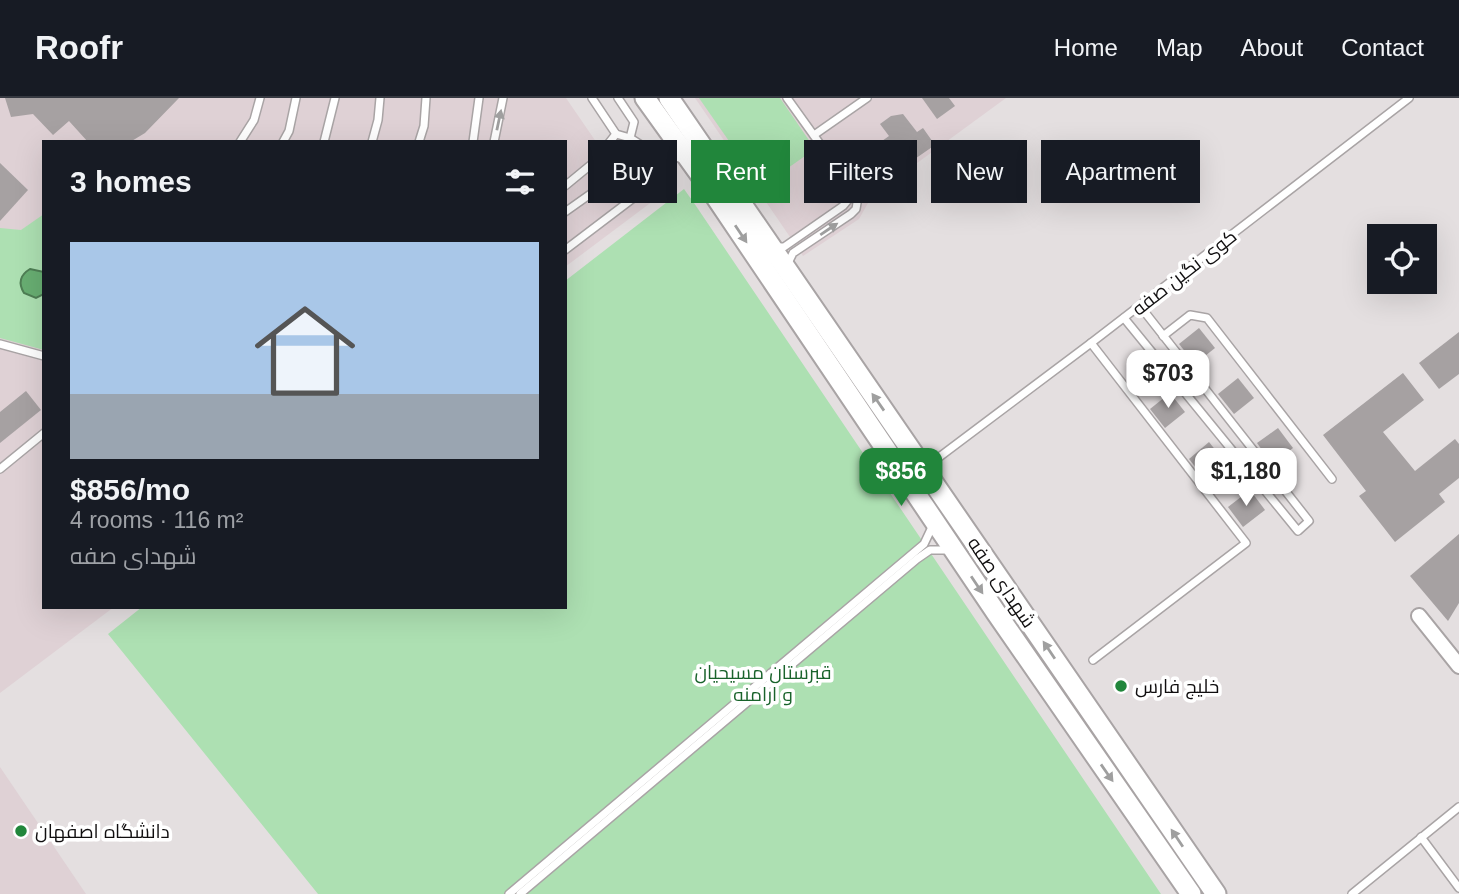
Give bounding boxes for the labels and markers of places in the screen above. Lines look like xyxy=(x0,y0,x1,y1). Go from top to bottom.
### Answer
pin: $703 xyxy=(1127,350,1209,410)
pin: $856 xyxy=(860,448,942,508)
pin: $1,180 xyxy=(1189,448,1303,508)
place label: خلیج فارس xyxy=(1135,676,1219,700)
marker: خلیج فارس xyxy=(1113,678,1129,694)
place label: دانشگاه اصفهان xyxy=(35,821,170,843)
marker: دانشگاه اصفهان xyxy=(13,823,29,839)

